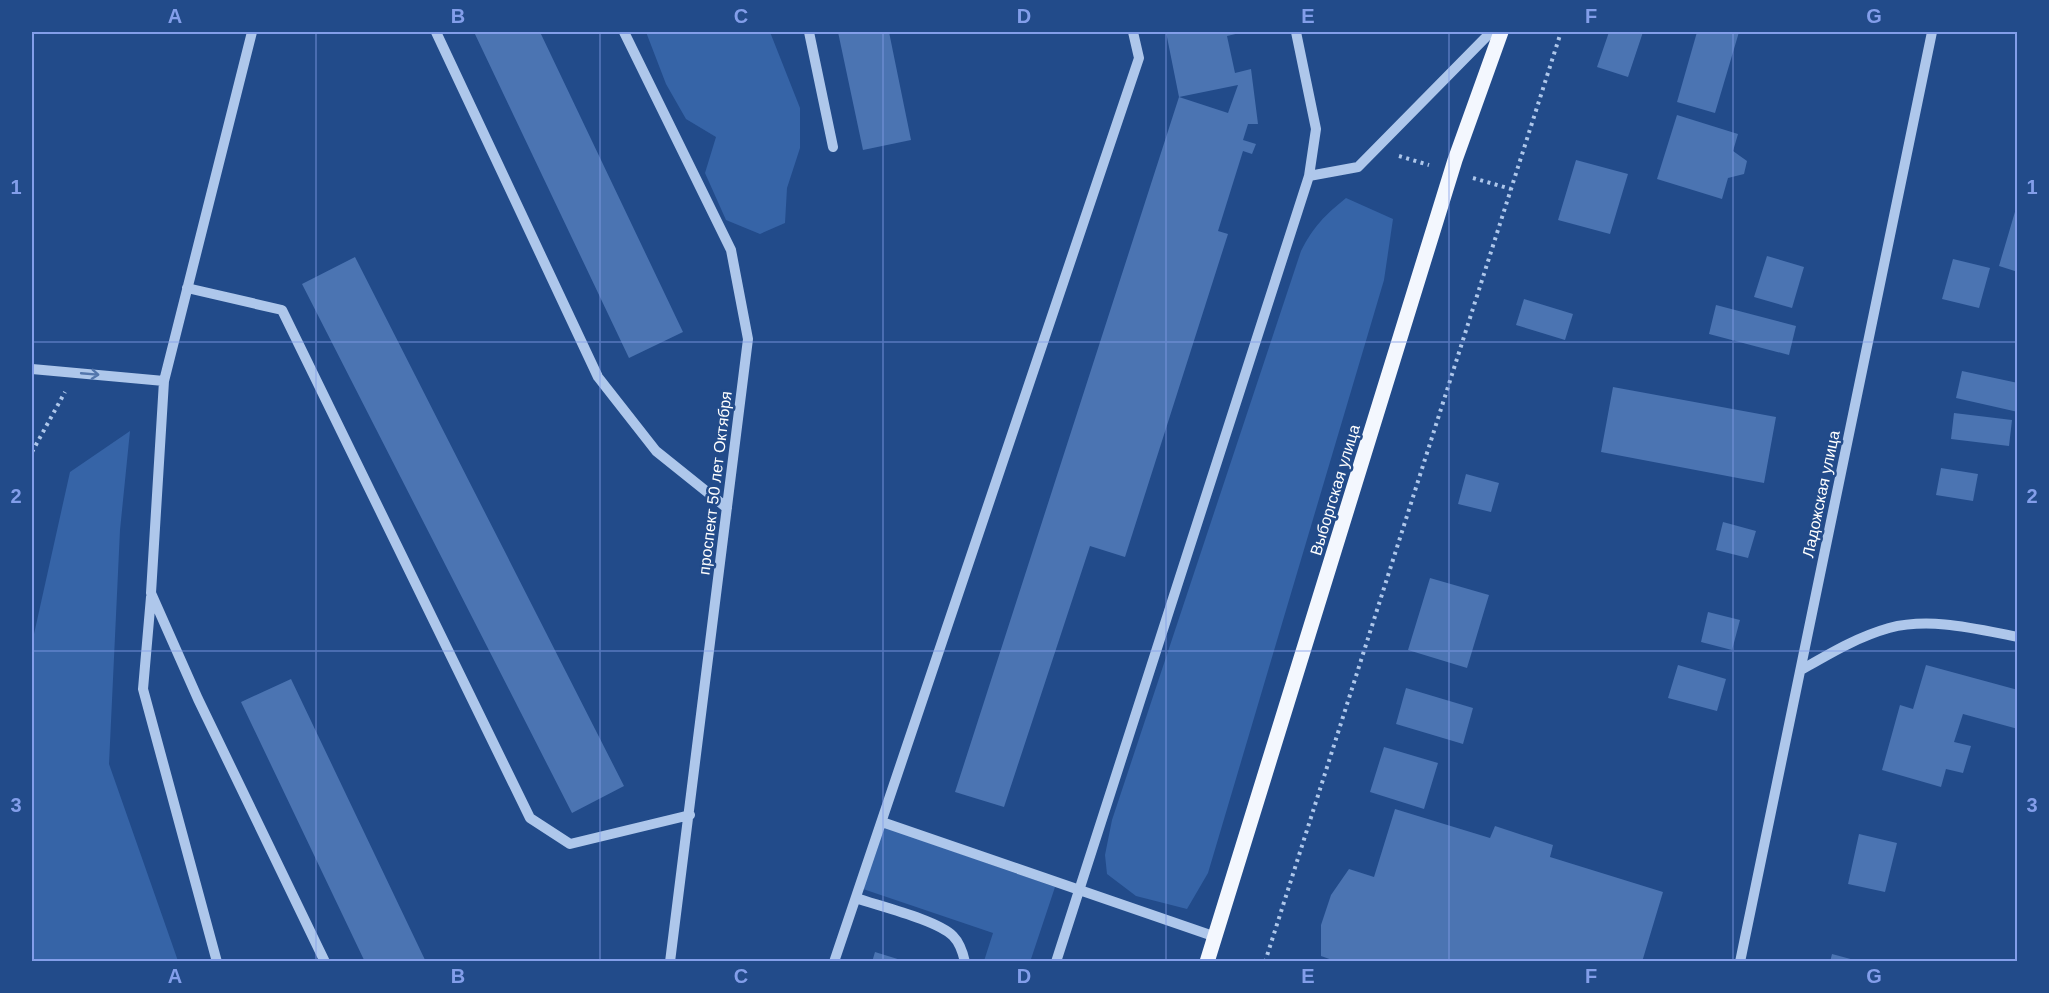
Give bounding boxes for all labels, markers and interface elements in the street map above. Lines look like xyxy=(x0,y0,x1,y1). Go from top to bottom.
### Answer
text: A xyxy=(168,5,182,27)
text: B xyxy=(451,5,465,27)
text: C xyxy=(734,5,748,27)
text: D xyxy=(1017,5,1031,27)
text: E xyxy=(1301,5,1315,27)
text: F xyxy=(1585,5,1597,27)
text: G xyxy=(1866,5,1882,27)
text: 1 xyxy=(10,176,22,198)
text: 1 xyxy=(2026,176,2038,198)
one-way arrow xyxy=(79,369,99,380)
street label: проспект 50 лет Октября xyxy=(695,390,735,576)
street label: Выборгская улица xyxy=(1307,422,1363,557)
street label: Ладожская улица xyxy=(1799,429,1843,559)
text: 2 xyxy=(10,485,22,507)
text: 2 xyxy=(2026,485,2038,507)
text: 3 xyxy=(10,794,22,816)
text: 3 xyxy=(2026,794,2038,816)
text: A xyxy=(168,965,182,987)
text: B xyxy=(451,965,465,987)
text: C xyxy=(734,965,748,987)
text: D xyxy=(1017,965,1031,987)
text: E xyxy=(1301,965,1315,987)
text: F xyxy=(1585,965,1597,987)
text: G xyxy=(1866,965,1882,987)

